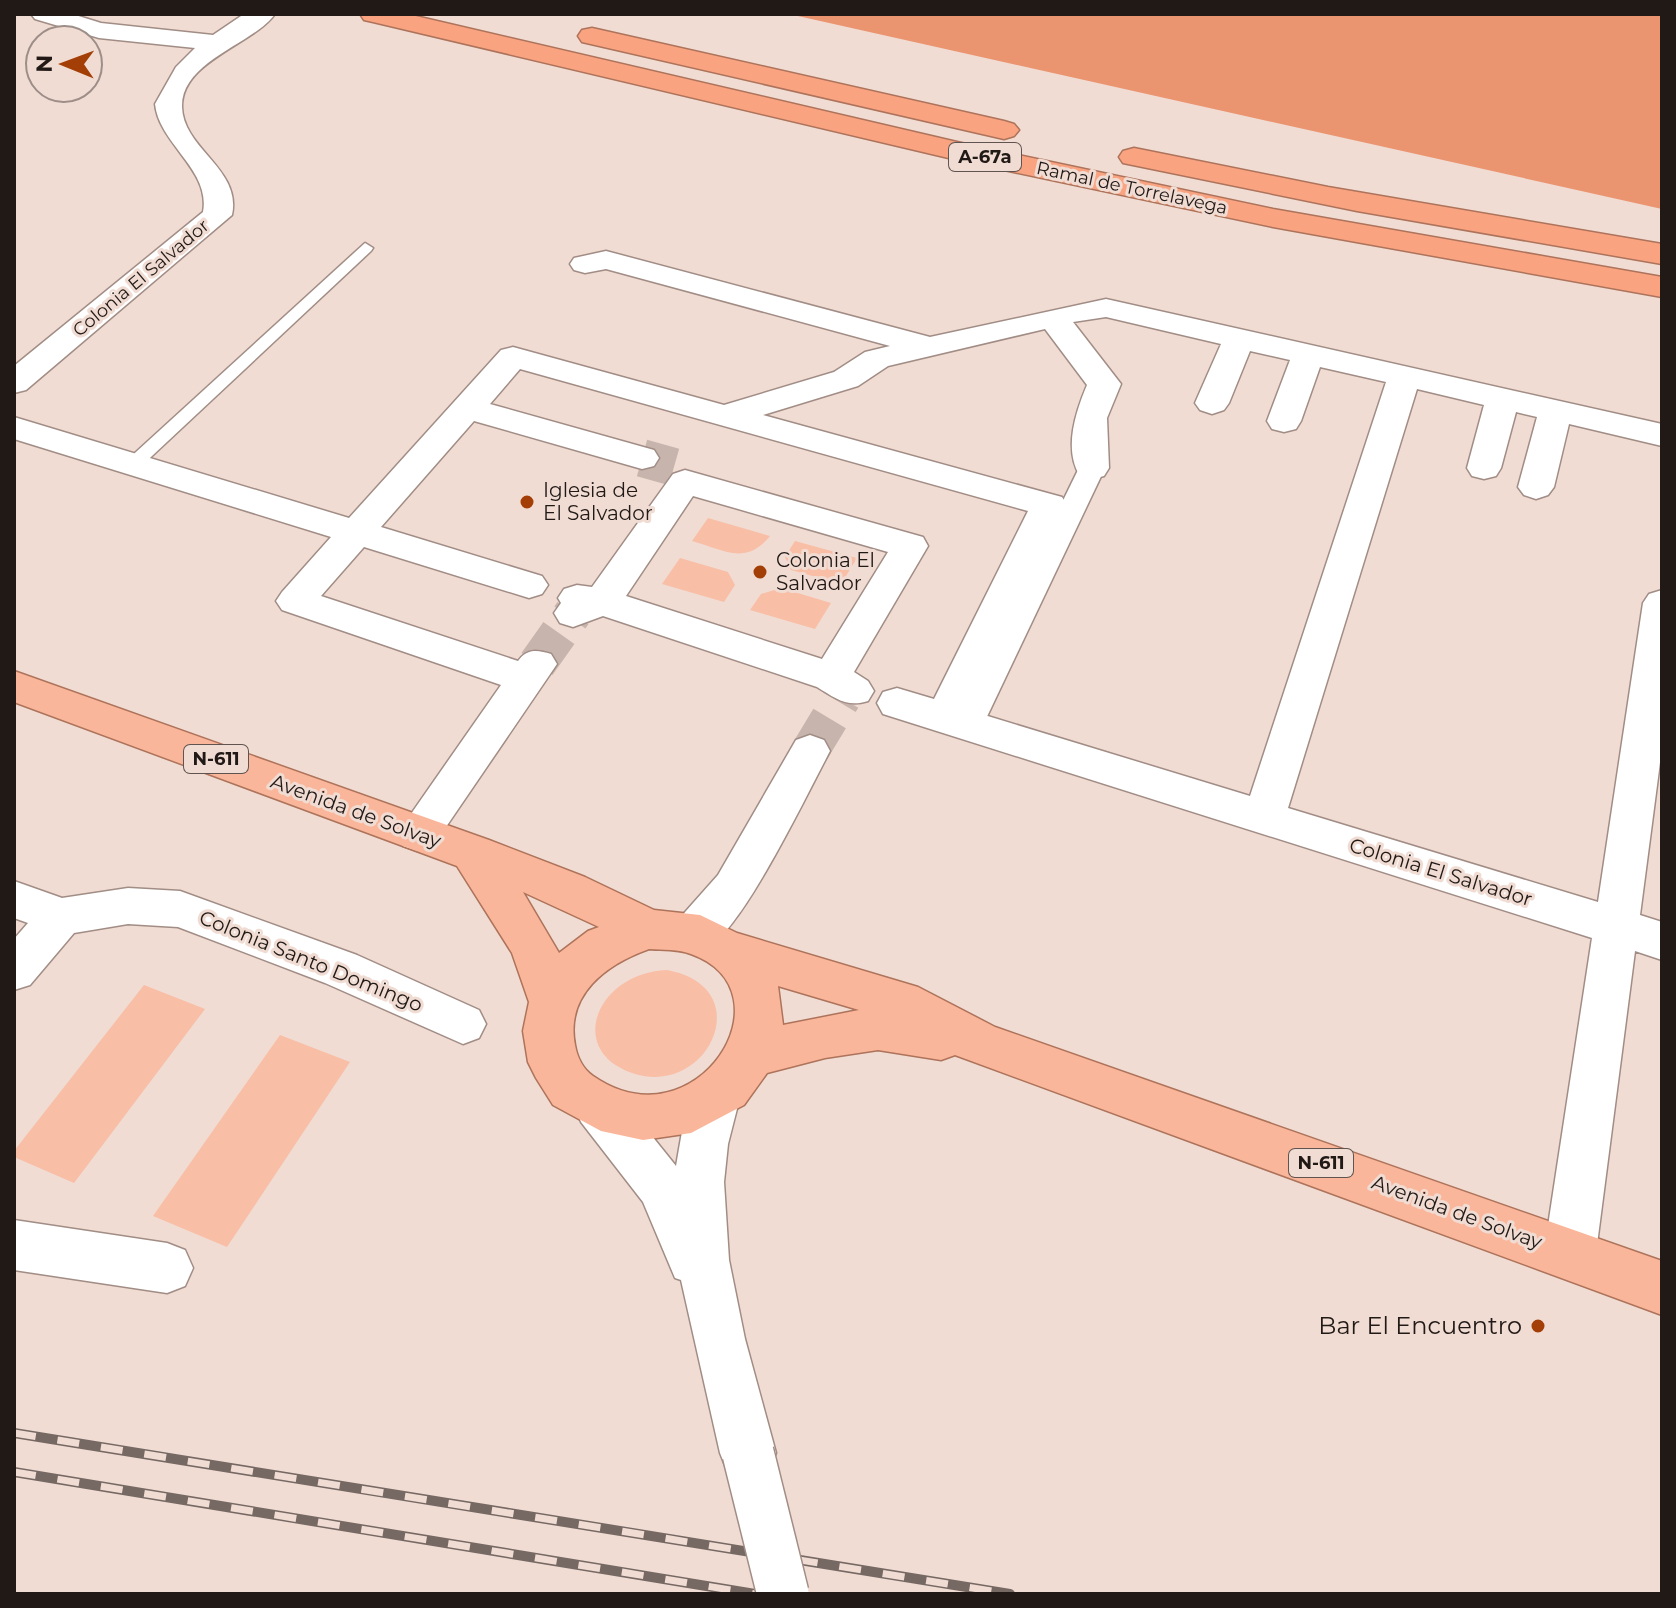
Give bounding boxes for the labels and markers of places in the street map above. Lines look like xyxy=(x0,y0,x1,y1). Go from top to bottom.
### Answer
place label: Iglesia de El Salvador xyxy=(543,478,653,525)
marker: Iglesia de El Salvador xyxy=(518,493,536,511)
place label: Colonia El Salvador xyxy=(776,548,875,595)
marker: Colonia El Salvador xyxy=(751,563,769,581)
place label: Bar El Encuentro xyxy=(1318,1311,1522,1340)
marker: Bar El Encuentro xyxy=(1529,1317,1547,1335)

